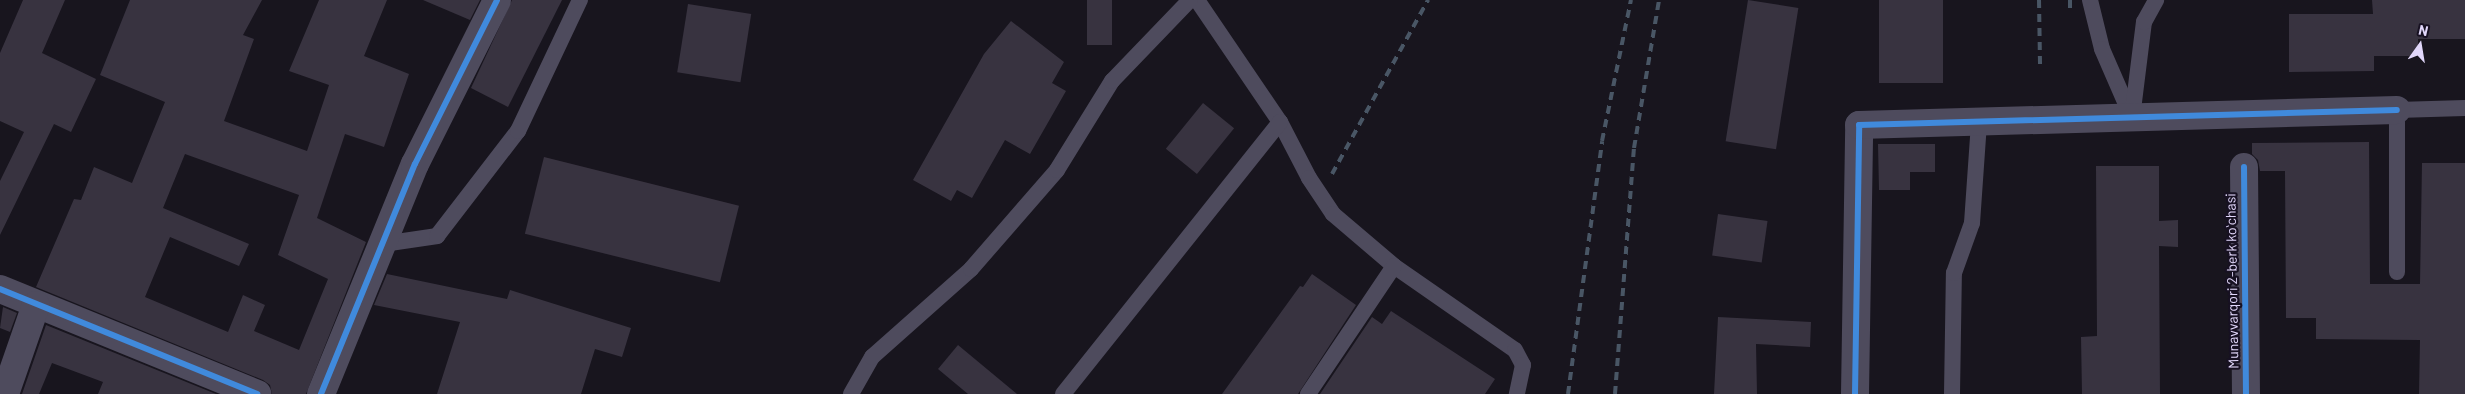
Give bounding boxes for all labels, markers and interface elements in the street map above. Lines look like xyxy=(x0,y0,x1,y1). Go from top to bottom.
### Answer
north arrow xyxy=(2395,20,2445,70)
text: N xyxy=(2417,21,2430,39)
street label: Munavvarqori 2-berk koʻchasi xyxy=(2222,193,2242,369)

